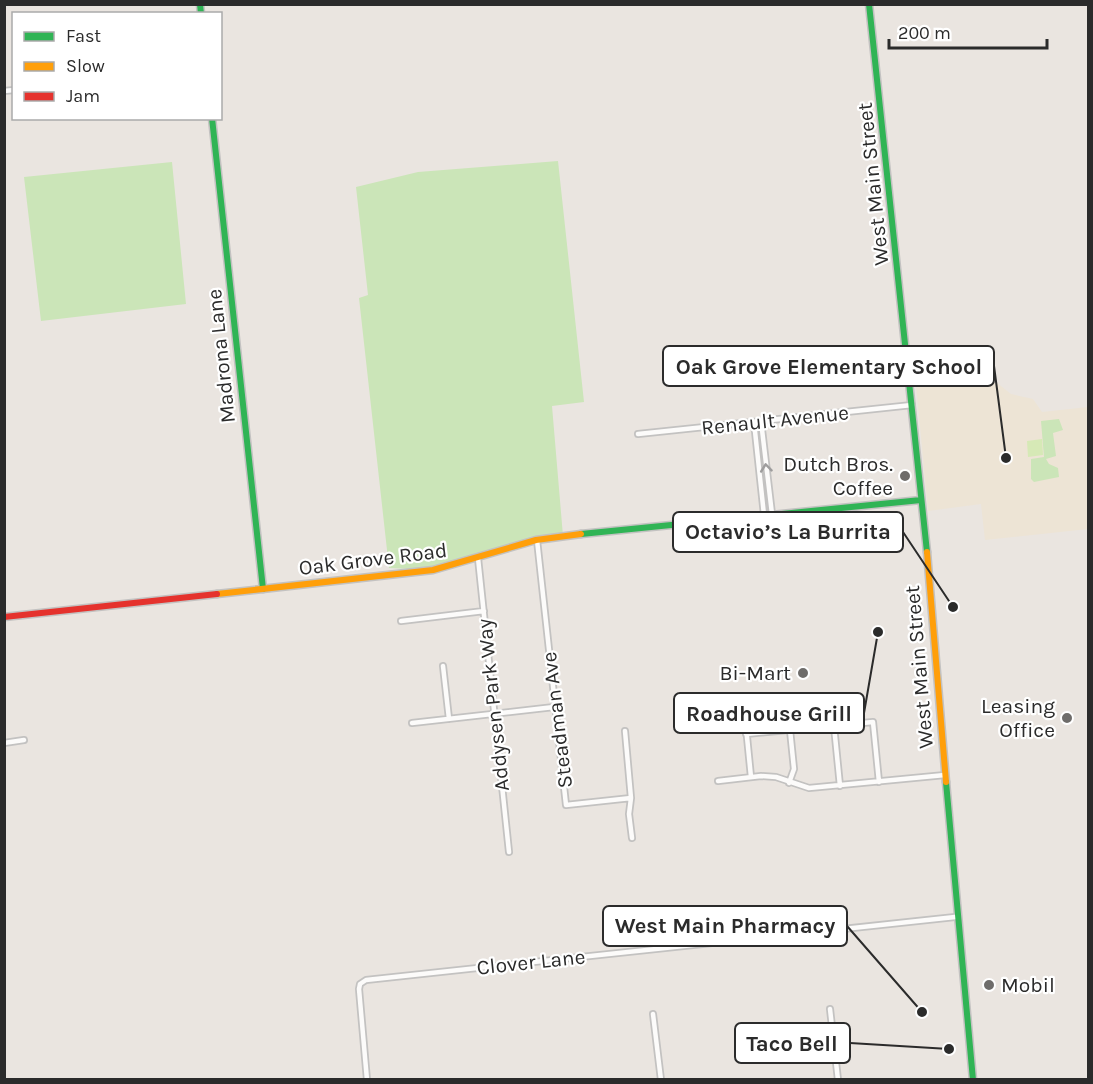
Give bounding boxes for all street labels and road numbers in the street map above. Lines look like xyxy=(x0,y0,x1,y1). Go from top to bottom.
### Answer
street label: West Main Street xyxy=(852,101,893,267)
street label: Madrona Lane xyxy=(202,288,240,424)
street label: Renault Avenue xyxy=(700,400,850,440)
street label: Oak Grove Road xyxy=(297,538,449,580)
street label: West Main Street xyxy=(900,584,938,750)
street label: Addysen Park Way xyxy=(472,617,514,792)
street label: Steadman Ave xyxy=(537,650,577,790)
street label: Clover Lane xyxy=(476,944,586,980)

